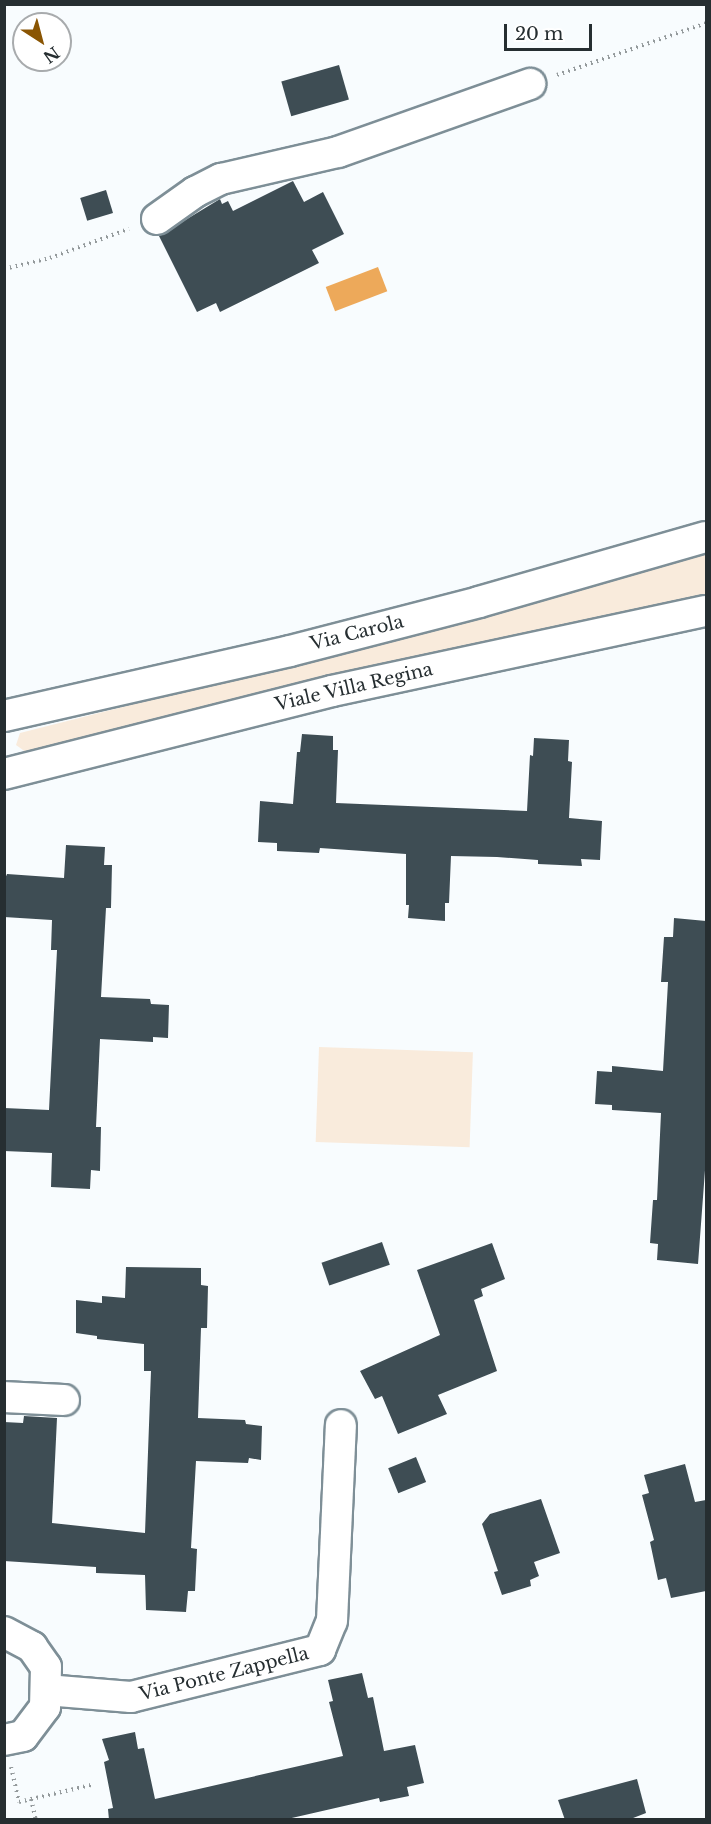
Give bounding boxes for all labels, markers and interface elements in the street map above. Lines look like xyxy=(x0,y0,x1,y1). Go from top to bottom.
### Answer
north arrow xyxy=(12,12,72,72)
scale bar xyxy=(507,12,596,50)
text: 20 m xyxy=(515,23,563,45)
text: N xyxy=(39,42,63,67)
street label: Via Carola xyxy=(308,611,406,655)
street label: Viale Villa Regina xyxy=(273,658,435,716)
street label: Via Ponte Zappella xyxy=(137,1643,311,1705)

